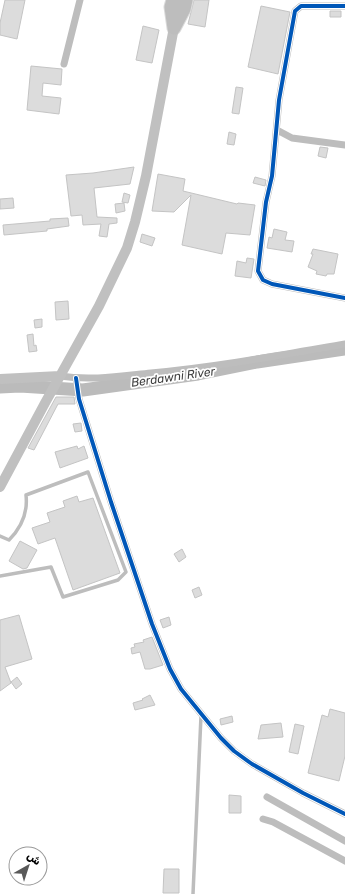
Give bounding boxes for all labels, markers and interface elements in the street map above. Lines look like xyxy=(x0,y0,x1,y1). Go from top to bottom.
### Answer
water label: Berdawni River xyxy=(130,364,216,390)
north arrow xyxy=(8,846,48,886)
text: ش xyxy=(24,849,44,868)

